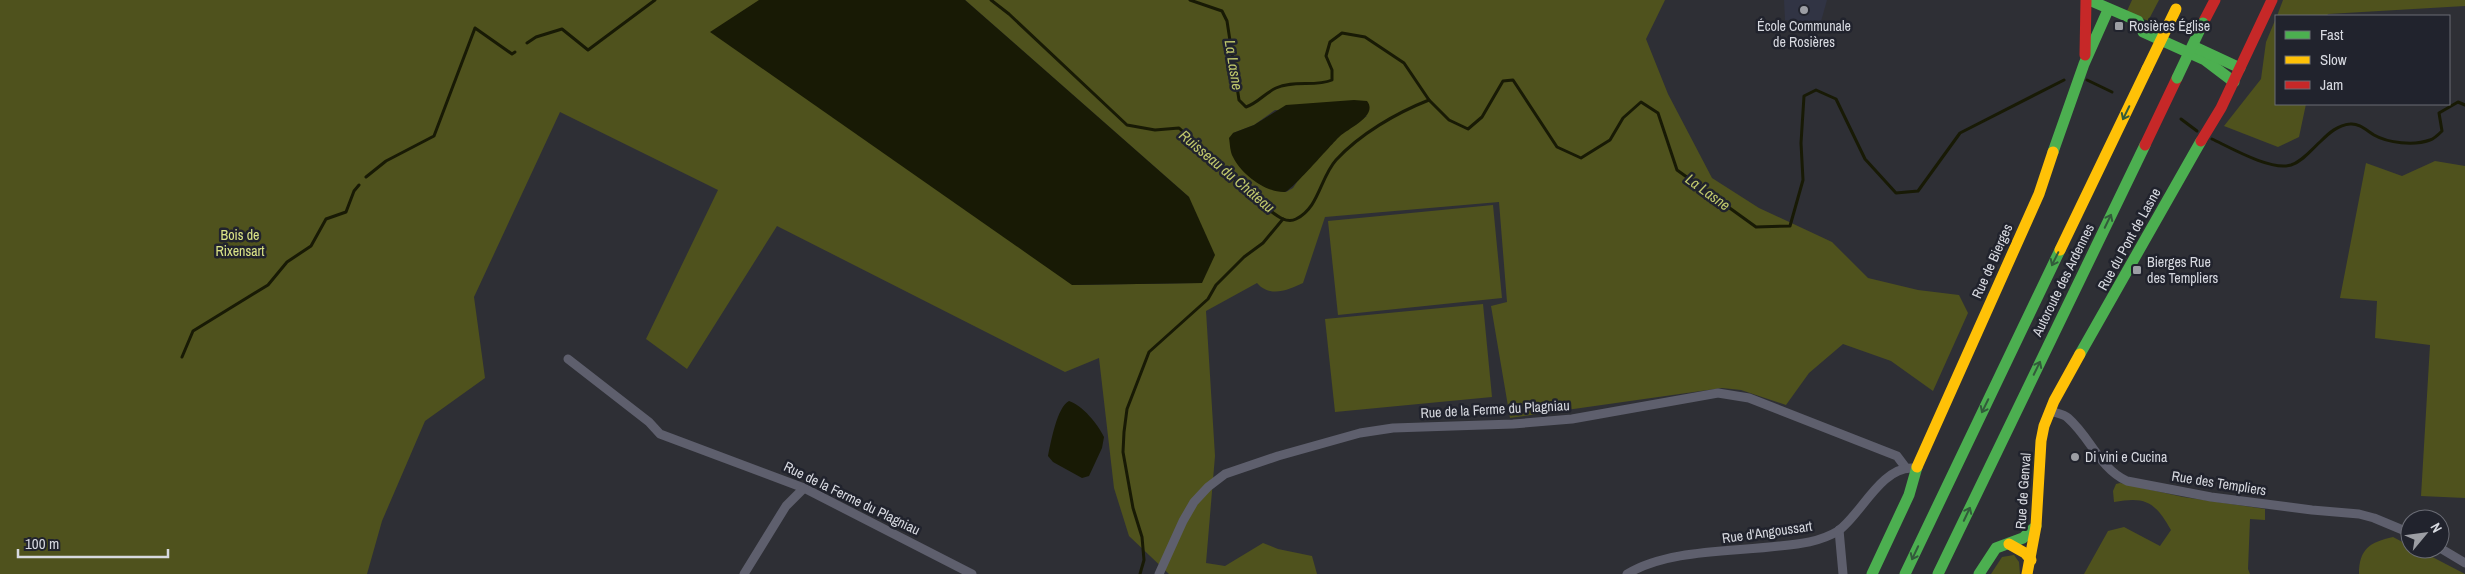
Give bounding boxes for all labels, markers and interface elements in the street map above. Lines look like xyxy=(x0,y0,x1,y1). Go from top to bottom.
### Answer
marker: École Communale de Rosières xyxy=(1798,4,1810,16)
legend xyxy=(2275,15,2450,105)
place label: École Communale de Rosières xyxy=(1757,17,1851,51)
place label: Rosières Église xyxy=(2129,17,2210,35)
marker: Rosières Église xyxy=(2113,20,2125,32)
text: Fast xyxy=(2320,24,2344,45)
water label: La Lasne xyxy=(1220,38,1248,92)
text: Slow xyxy=(2320,49,2347,70)
text: Jam xyxy=(2320,74,2343,95)
one-way arrow xyxy=(2121,105,2130,120)
water label: Ruisseau du Château xyxy=(1175,125,1279,217)
water label: La Lasne xyxy=(1681,169,1735,215)
street label: Rue du Pont de Lasne xyxy=(2093,185,2165,293)
one-way arrow xyxy=(2104,214,2113,229)
street label: Autoroute des Ardennes xyxy=(2027,220,2098,340)
street label: Rue de Bierges xyxy=(1968,221,2017,301)
park label: Bois de Rixensart xyxy=(215,226,265,260)
one-way arrow xyxy=(2050,252,2060,267)
place label: Bierges Rue des Templiers xyxy=(2147,253,2219,287)
marker: Bierges Rue des Templiers xyxy=(2131,264,2143,276)
one-way arrow xyxy=(2033,361,2042,376)
street label: Rue de la Ferme du Plagniau xyxy=(1420,396,1570,422)
one-way arrow xyxy=(1980,398,1989,413)
place label: Di vini e Cucina xyxy=(2085,448,2168,466)
marker: Di vini e Cucina xyxy=(2069,451,2081,463)
street label: Rue de Genval xyxy=(2011,452,2035,530)
street label: Rue de la Ferme du Plagniau xyxy=(781,457,923,539)
street label: Rue des Templiers xyxy=(2170,467,2268,499)
one-way arrow xyxy=(1963,507,1972,522)
north arrow xyxy=(2400,509,2450,559)
street label: Rue d'Angoussart xyxy=(1721,517,1813,547)
text: N xyxy=(2426,520,2446,536)
scale bar xyxy=(18,526,168,558)
text: 100 m xyxy=(25,533,59,554)
one-way arrow xyxy=(1910,545,1920,560)

